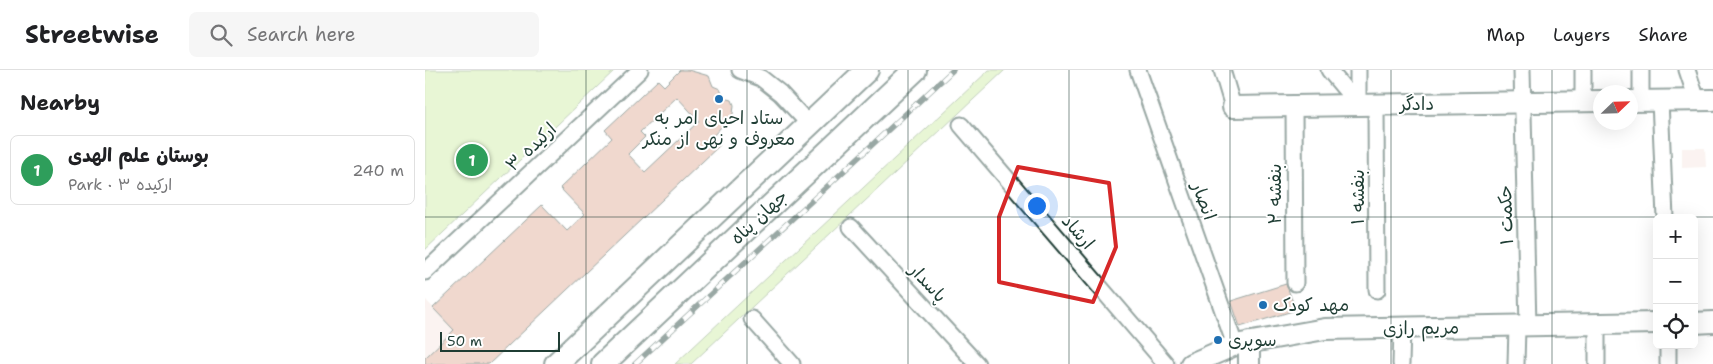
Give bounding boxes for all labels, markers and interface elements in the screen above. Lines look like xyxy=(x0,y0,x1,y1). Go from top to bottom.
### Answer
search box xyxy=(189,12,539,57)
text: Streetwise xyxy=(25,19,159,51)
icon: search xyxy=(207,21,235,49)
text: Search here xyxy=(247,22,356,47)
text: Map xyxy=(1487,23,1525,47)
text: Layers xyxy=(1553,23,1610,47)
text: Share xyxy=(1638,23,1688,47)
north arrow xyxy=(1593,85,1638,130)
text: Nearby xyxy=(20,89,100,117)
street label: دادگر xyxy=(1398,92,1434,116)
marker: ستاد احیای امر به معروف و نهی از منکر xyxy=(713,93,725,105)
place label: ستاد احیای امر به معروف و نهی از منکر xyxy=(641,106,795,151)
street label: ارکیده ۳ xyxy=(500,117,562,177)
pin: 1 xyxy=(456,141,488,179)
text: بوستان علم الهدی xyxy=(68,143,209,168)
text: 1 xyxy=(33,160,41,181)
text: 240 m xyxy=(352,160,404,181)
street label: بنفشه ۲ xyxy=(1263,163,1287,225)
street label: بنفشه ۱ xyxy=(1346,169,1370,225)
text: Park · ارکیده ۳ xyxy=(68,174,172,195)
street label: انصار xyxy=(1185,177,1222,223)
street label: جهان پناه xyxy=(725,184,793,250)
street label: حکمت ۱ xyxy=(1493,185,1519,245)
your location xyxy=(1024,193,1050,219)
street label: ارشاد xyxy=(1056,209,1100,255)
map controls xyxy=(1653,214,1698,349)
button: + xyxy=(1653,214,1698,259)
street label: پاسدار xyxy=(903,257,952,308)
button: − xyxy=(1653,259,1698,304)
place label: مهد کودک xyxy=(1273,293,1349,317)
marker: مهد کودک xyxy=(1257,299,1269,311)
button: locate xyxy=(1653,304,1698,349)
street label: مریم رازی xyxy=(1383,315,1459,343)
place label: سوپری xyxy=(1228,328,1277,352)
scale bar xyxy=(440,329,560,352)
text: 50 m xyxy=(447,332,482,350)
marker: سوپری xyxy=(1212,334,1224,346)

